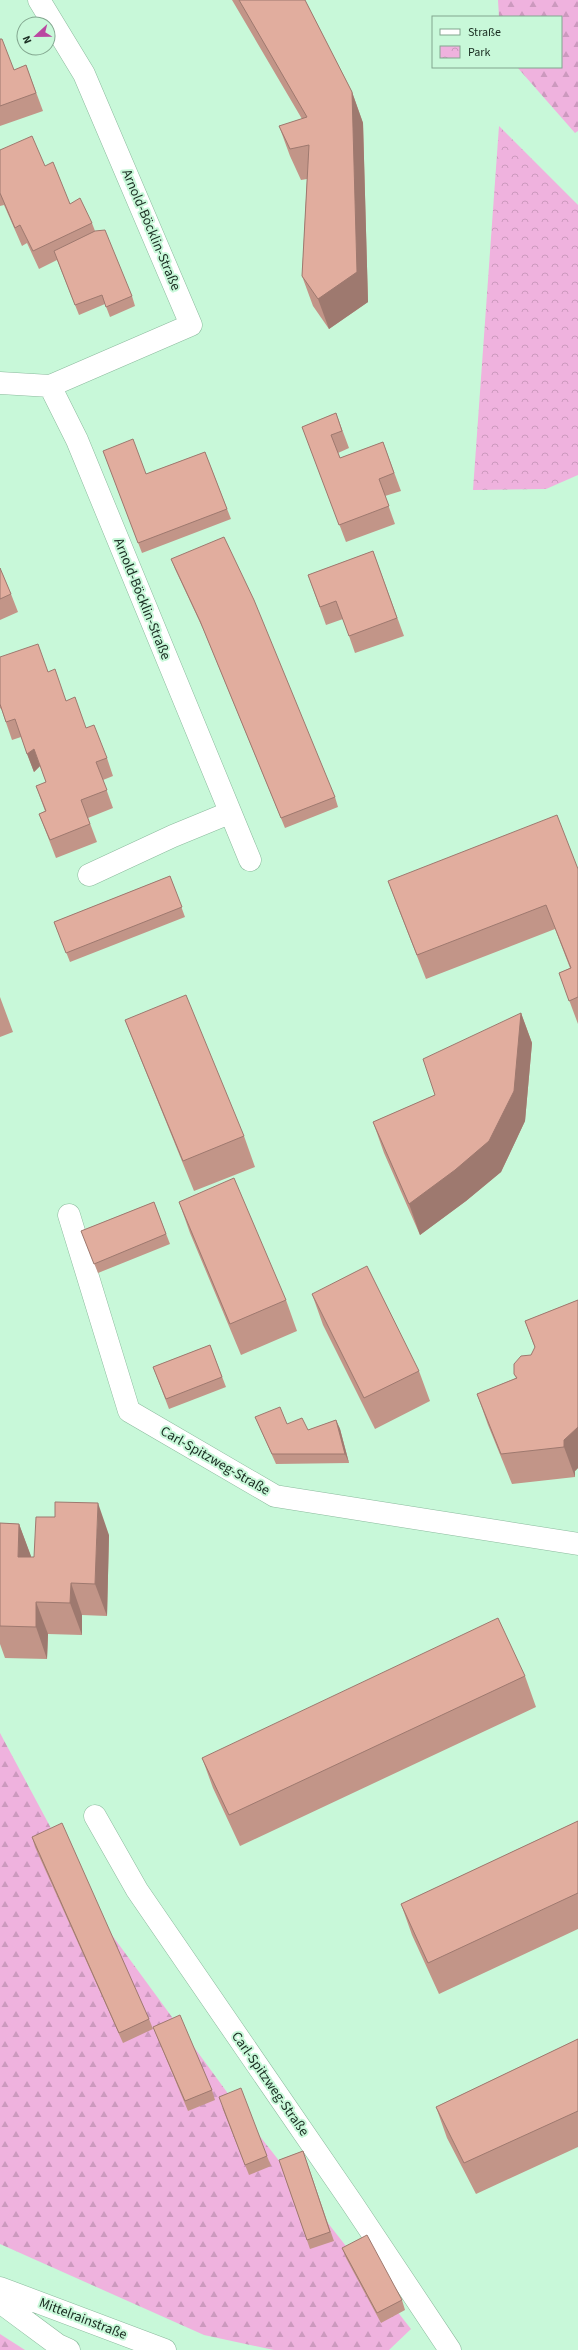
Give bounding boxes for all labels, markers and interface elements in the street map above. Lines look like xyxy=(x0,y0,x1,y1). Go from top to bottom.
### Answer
north arrow xyxy=(16,16,56,56)
legend xyxy=(432,16,562,68)
text: Straße xyxy=(468,24,501,41)
text: N xyxy=(19,33,36,46)
text: Park xyxy=(468,44,490,61)
street label: Arnold-Böcklin-Straße xyxy=(116,166,186,294)
street label: Arnold-Böcklin-Straße xyxy=(108,535,176,663)
street label: Carl-Spitzweg-Straße xyxy=(157,1421,273,1501)
street label: Carl-Spitzweg-Straße xyxy=(226,2028,314,2140)
street label: Mittelrainstraße xyxy=(36,2293,130,2345)

